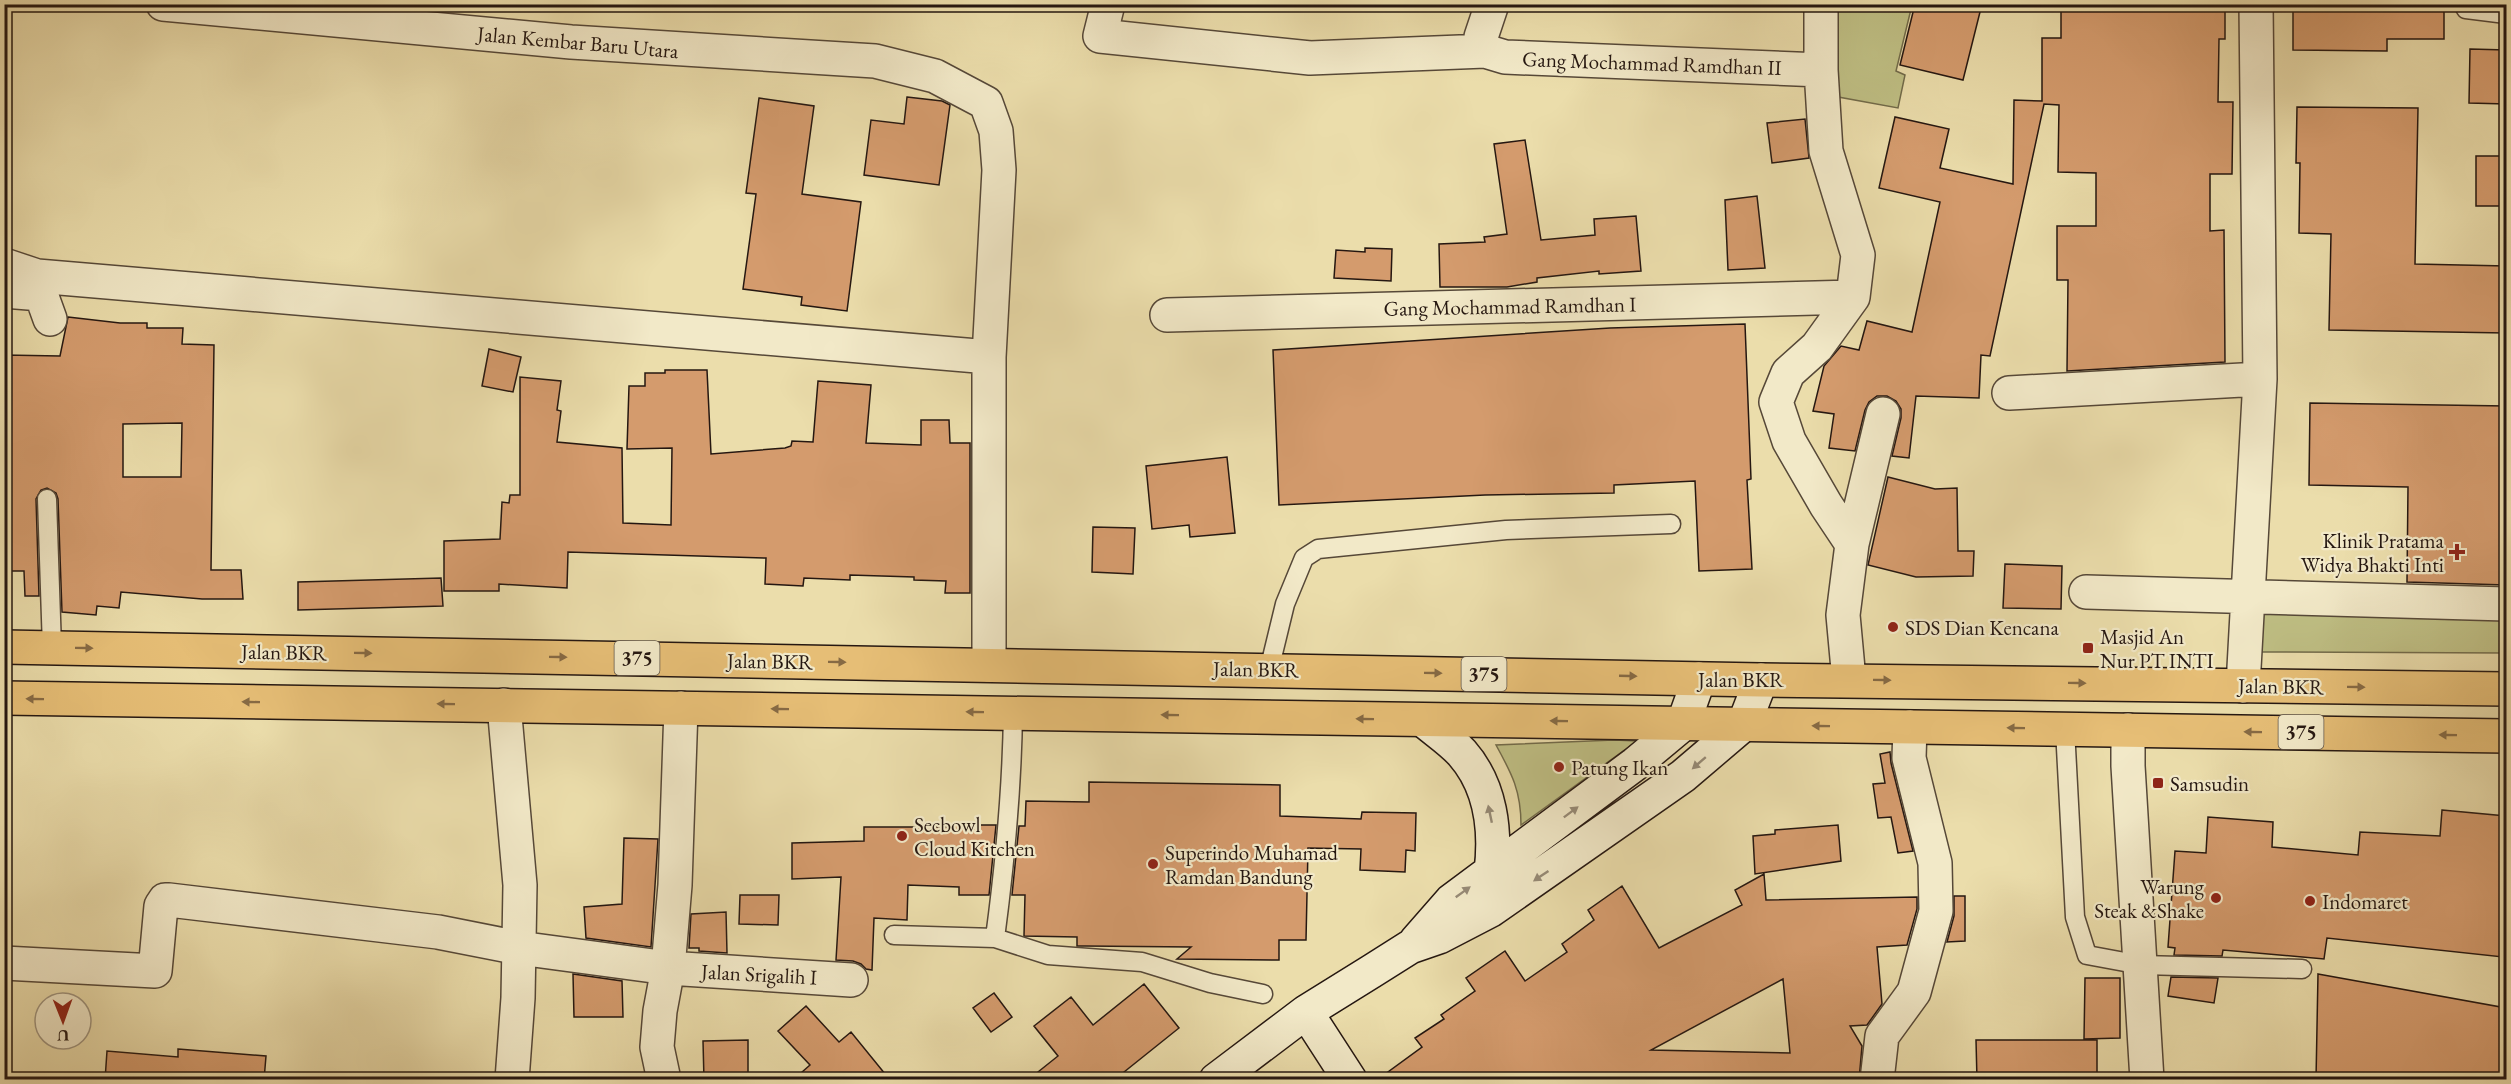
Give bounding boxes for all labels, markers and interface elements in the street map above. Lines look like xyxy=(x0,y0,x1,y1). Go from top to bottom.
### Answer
street label: Jalan Kembar Baru Utara xyxy=(474,20,680,64)
street label: Gang Mochammad Ramdhan II xyxy=(1522,45,1782,81)
street label: Gang Mochammad Ramdhan I xyxy=(1383,290,1637,322)
place label: Klinik Pratama Widya Bhakti Inti xyxy=(2301,527,2445,578)
marker: Klinik Pratama Widya Bhakti Inti xyxy=(2448,543,2466,561)
place label: SDS Dian Kencana xyxy=(1905,614,2059,641)
marker: SDS Dian Kencana xyxy=(1886,620,1900,634)
place label: Masjid An Nur PT INTI xyxy=(2100,623,2214,674)
street label: Jalan BKR xyxy=(239,638,328,666)
road number: 375 xyxy=(614,641,660,675)
marker: Masjid An Nur PT INTI xyxy=(2081,641,2095,655)
one-way arrow xyxy=(74,643,93,653)
street label: Jalan BKR xyxy=(725,647,814,675)
one-way arrow xyxy=(353,649,372,658)
one-way arrow xyxy=(548,652,567,662)
street label: Jalan BKR xyxy=(1211,655,1300,683)
one-way arrow xyxy=(827,657,846,667)
road number: 375 xyxy=(1462,657,1506,691)
street label: Jalan BKR xyxy=(1696,666,1785,693)
one-way arrow xyxy=(1423,668,1442,677)
one-way arrow xyxy=(1618,672,1637,681)
street label: Jalan BKR xyxy=(2236,672,2325,700)
one-way arrow xyxy=(1873,676,1892,685)
one-way arrow xyxy=(2068,678,2087,688)
one-way arrow xyxy=(2347,682,2366,692)
one-way arrow xyxy=(25,694,44,704)
one-way arrow xyxy=(241,697,260,706)
one-way arrow xyxy=(436,699,455,709)
one-way arrow xyxy=(770,704,789,714)
one-way arrow xyxy=(965,707,984,717)
one-way arrow xyxy=(1160,711,1179,720)
one-way arrow xyxy=(1355,714,1374,724)
road number: 375 xyxy=(2278,715,2324,749)
one-way arrow xyxy=(1550,717,1569,726)
one-way arrow xyxy=(1811,721,1830,731)
one-way arrow xyxy=(2006,724,2025,733)
one-way arrow xyxy=(2244,727,2263,737)
one-way arrow xyxy=(2439,730,2458,740)
place label: Patung Ikan xyxy=(1571,754,1668,781)
one-way arrow xyxy=(1691,756,1707,769)
marker: Patung Ikan xyxy=(1552,760,1566,774)
place label: Samsudin xyxy=(2170,770,2249,797)
marker: Samsudin xyxy=(2151,776,2165,790)
one-way arrow xyxy=(1485,804,1494,823)
one-way arrow xyxy=(1563,805,1579,818)
place label: Secbowl Cloud Kitchen xyxy=(914,811,1035,862)
marker: Secbowl Cloud Kitchen xyxy=(895,829,909,843)
place label: Superindo Muhamad Ramdan Bandung xyxy=(1165,839,1338,890)
marker: Superindo Muhamad Ramdan Bandung xyxy=(1146,857,1160,871)
one-way arrow xyxy=(1533,870,1549,882)
place label: Warung Steak &Shake xyxy=(2094,873,2205,924)
one-way arrow xyxy=(1454,886,1470,898)
place label: Indomaret xyxy=(2322,888,2408,915)
marker: Warung Steak &Shake xyxy=(2209,891,2223,905)
marker: Indomaret xyxy=(2303,894,2317,908)
street label: Jalan Srigalih I xyxy=(698,957,818,991)
north arrow xyxy=(33,991,93,1051)
text: U xyxy=(57,1025,69,1046)

